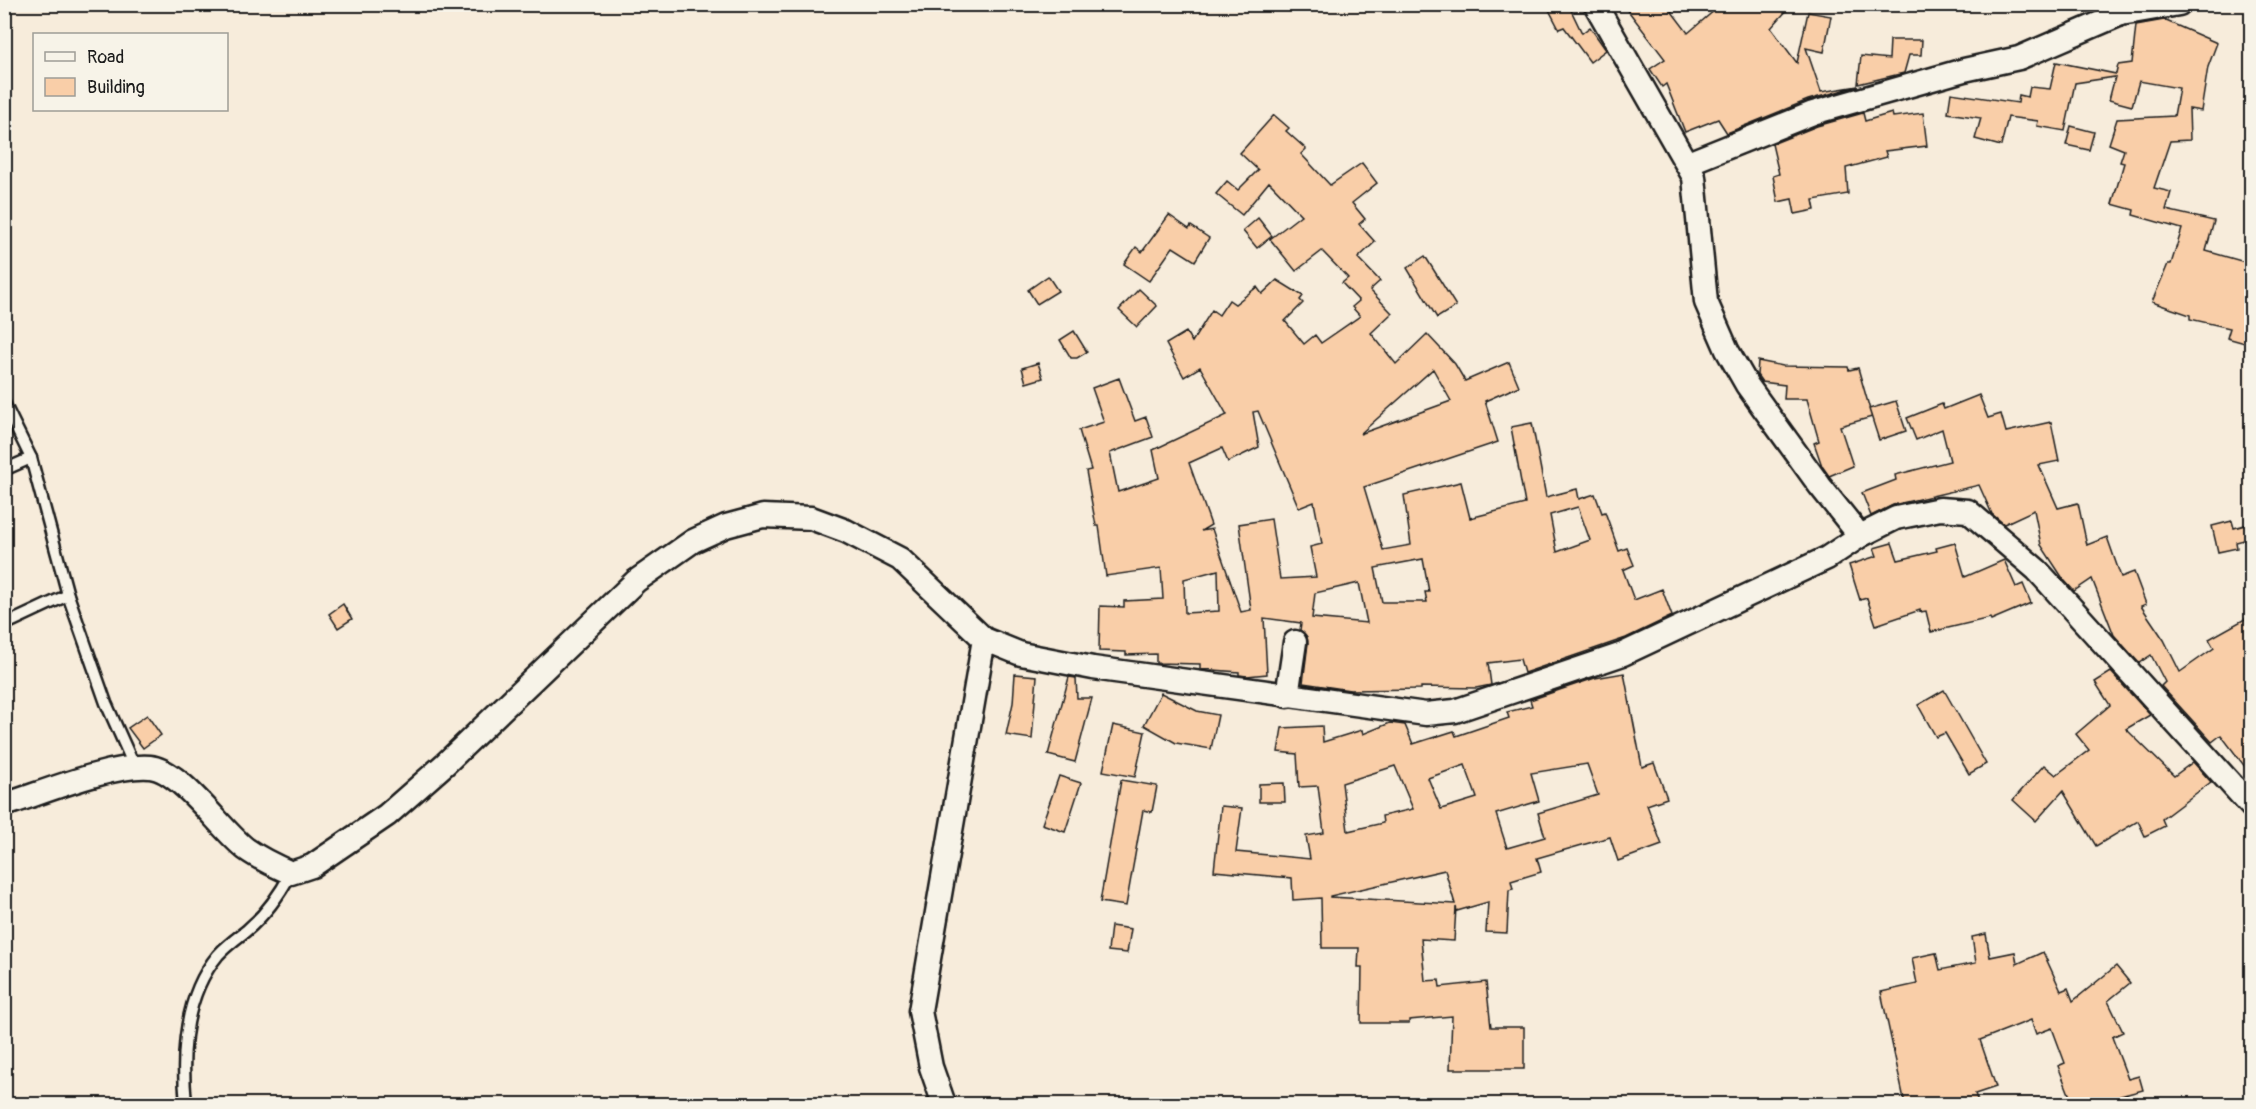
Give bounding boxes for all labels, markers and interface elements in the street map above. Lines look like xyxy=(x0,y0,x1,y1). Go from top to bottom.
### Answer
legend xyxy=(33,33,228,111)
text: Road xyxy=(87,46,124,69)
text: Building xyxy=(87,76,145,99)

